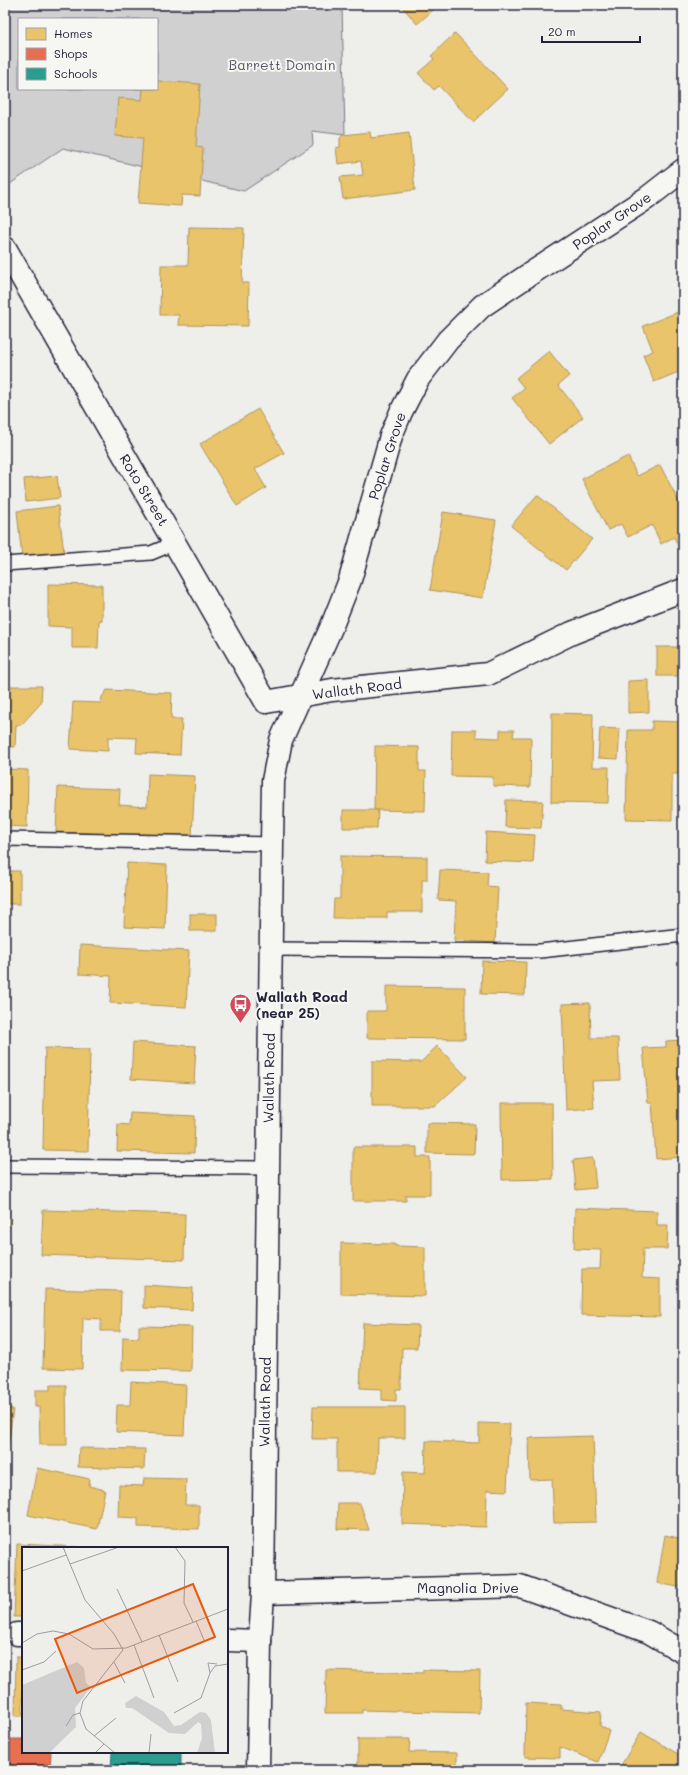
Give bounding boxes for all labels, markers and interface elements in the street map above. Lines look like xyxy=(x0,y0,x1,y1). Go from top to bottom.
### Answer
legend xyxy=(18,18,158,90)
scale bar xyxy=(542,18,640,44)
text: 20 m xyxy=(548,23,576,39)
text: Homes xyxy=(54,25,93,41)
text: Shops xyxy=(54,45,88,61)
park label: Barrett Domain xyxy=(229,55,335,74)
text: Schools xyxy=(54,65,98,81)
street label: Poplar Grove xyxy=(569,187,655,254)
street label: Poplar Grove xyxy=(363,410,410,502)
street label: Roto Street xyxy=(115,450,173,529)
street label: Wallath Road xyxy=(311,674,403,703)
place label: Wallath Road (near 25) xyxy=(256,987,348,1022)
bus stop icon: Wallath Road (near 25) xyxy=(227,992,253,1025)
street label: Wallath Road xyxy=(258,1033,279,1123)
street label: Wallath Road xyxy=(254,1357,275,1447)
inset map xyxy=(22,1547,228,1753)
street label: Magnolia Drive xyxy=(417,1578,519,1597)

